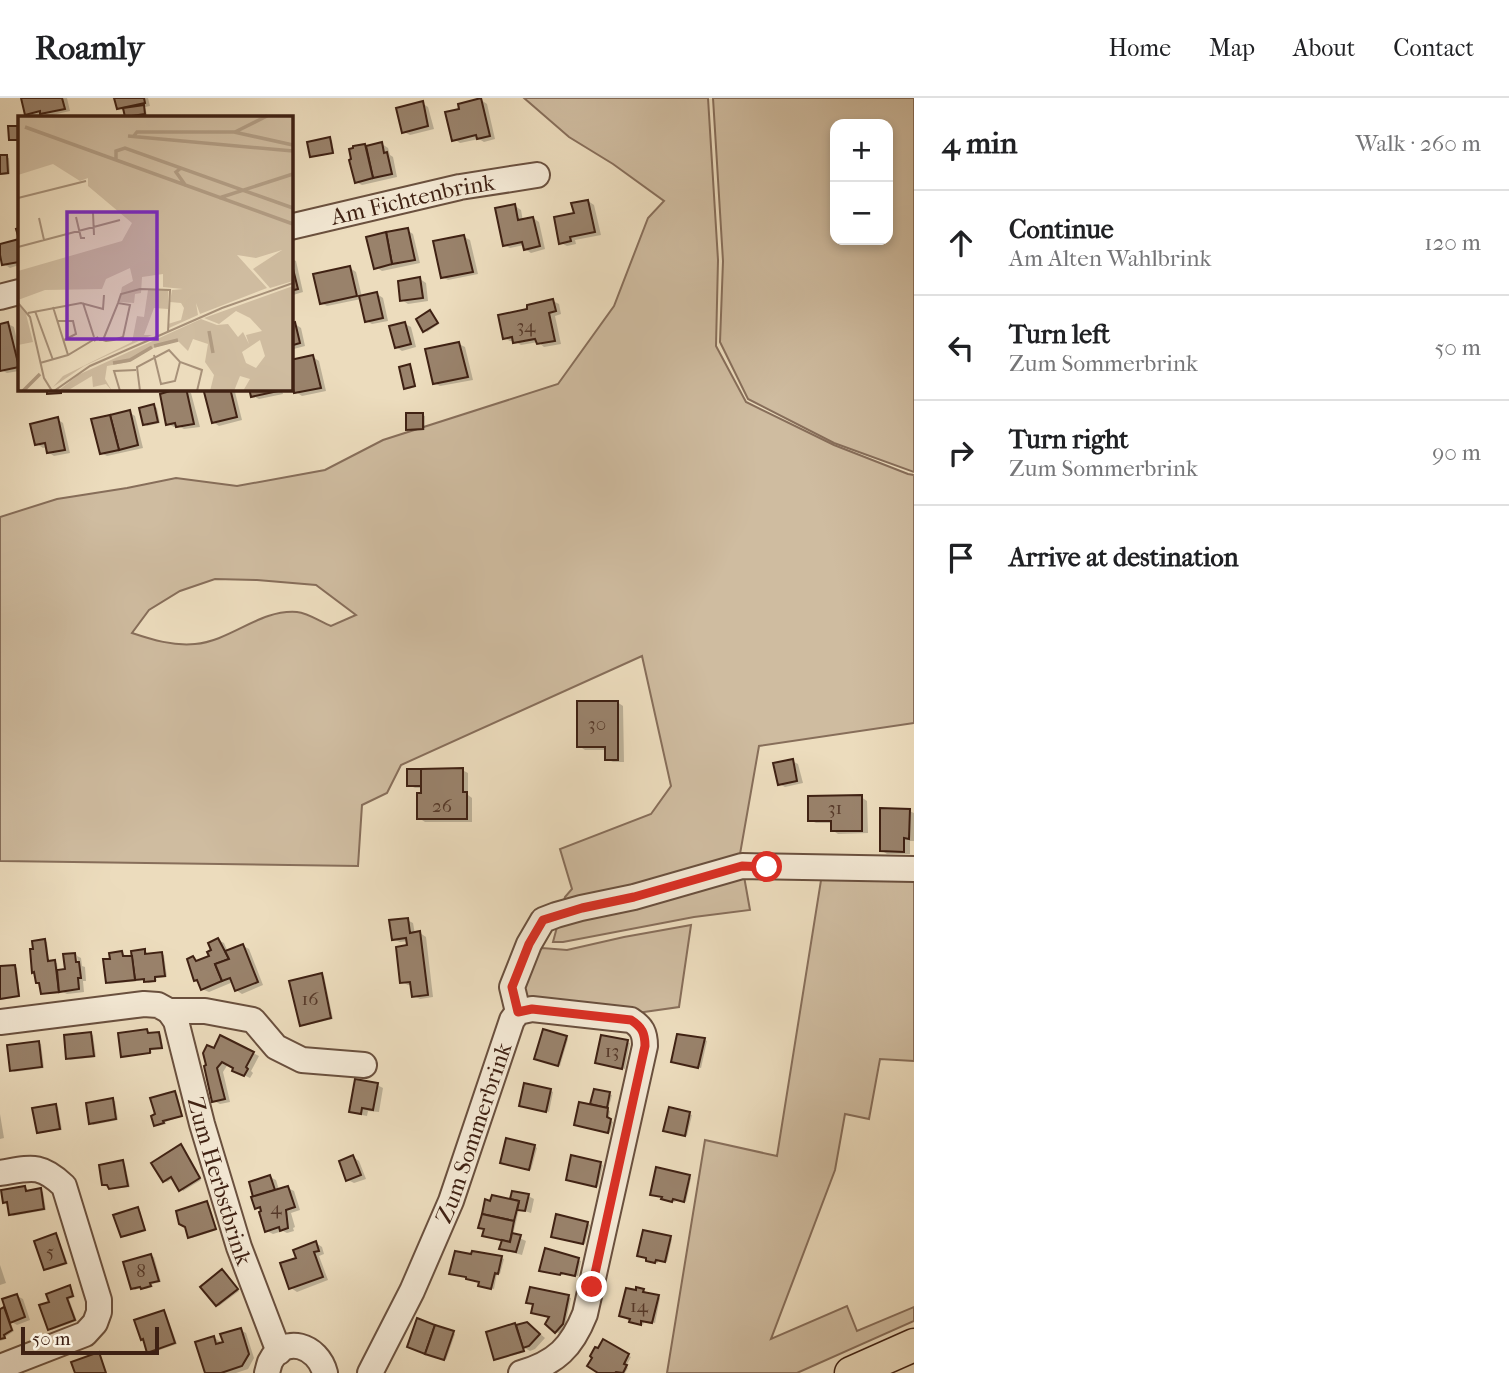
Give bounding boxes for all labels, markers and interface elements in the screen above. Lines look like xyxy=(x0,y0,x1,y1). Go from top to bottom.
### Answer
text: Roamly xyxy=(35,29,144,68)
text: Home xyxy=(1109,34,1171,62)
text: Map xyxy=(1209,34,1255,62)
text: About xyxy=(1293,34,1355,62)
text: Contact xyxy=(1393,34,1474,62)
inset map xyxy=(18,116,292,390)
map controls xyxy=(830,119,893,245)
button: + xyxy=(830,119,893,182)
text: 4 min xyxy=(942,126,1017,161)
text: Walk · 260 m xyxy=(1356,130,1481,157)
street label: Am Fichtenbrink xyxy=(327,168,498,231)
button: − xyxy=(830,182,893,245)
text: Continue xyxy=(1009,214,1114,245)
icon: ahead xyxy=(942,224,980,262)
text: 120 m xyxy=(1424,229,1481,256)
text: Am Alten Wahlbrink xyxy=(1009,245,1211,272)
house number: 34 xyxy=(516,315,536,337)
text: Turn left xyxy=(1009,319,1110,350)
icon: left xyxy=(942,329,980,367)
text: 50 m xyxy=(1434,334,1481,361)
text: Zum Sommerbrink xyxy=(1009,350,1198,377)
text: Turn right xyxy=(1009,424,1129,455)
icon: right xyxy=(942,434,980,472)
text: 90 m xyxy=(1432,439,1481,466)
text: Zum Sommerbrink xyxy=(1009,455,1198,482)
icon: arrive xyxy=(942,539,980,577)
text: Arrive at destination xyxy=(1009,542,1239,573)
house number: 30 xyxy=(588,713,606,735)
house number: 26 xyxy=(432,795,453,817)
house number: 31 xyxy=(828,797,842,819)
route start xyxy=(751,851,782,882)
house number: 16 xyxy=(302,988,319,1010)
street label: Zum Sommerbrink xyxy=(430,1038,517,1227)
house number: 13 xyxy=(605,1040,619,1062)
street label: Zum Herbstbrink xyxy=(182,1094,259,1270)
house number: 4 xyxy=(270,1197,282,1219)
house number: 5 xyxy=(46,1241,54,1263)
house number: 8 xyxy=(136,1260,146,1282)
route end xyxy=(576,1271,607,1302)
house number: 14 xyxy=(630,1295,649,1317)
scale bar xyxy=(21,1324,159,1356)
text: 50 m xyxy=(32,1328,71,1350)

